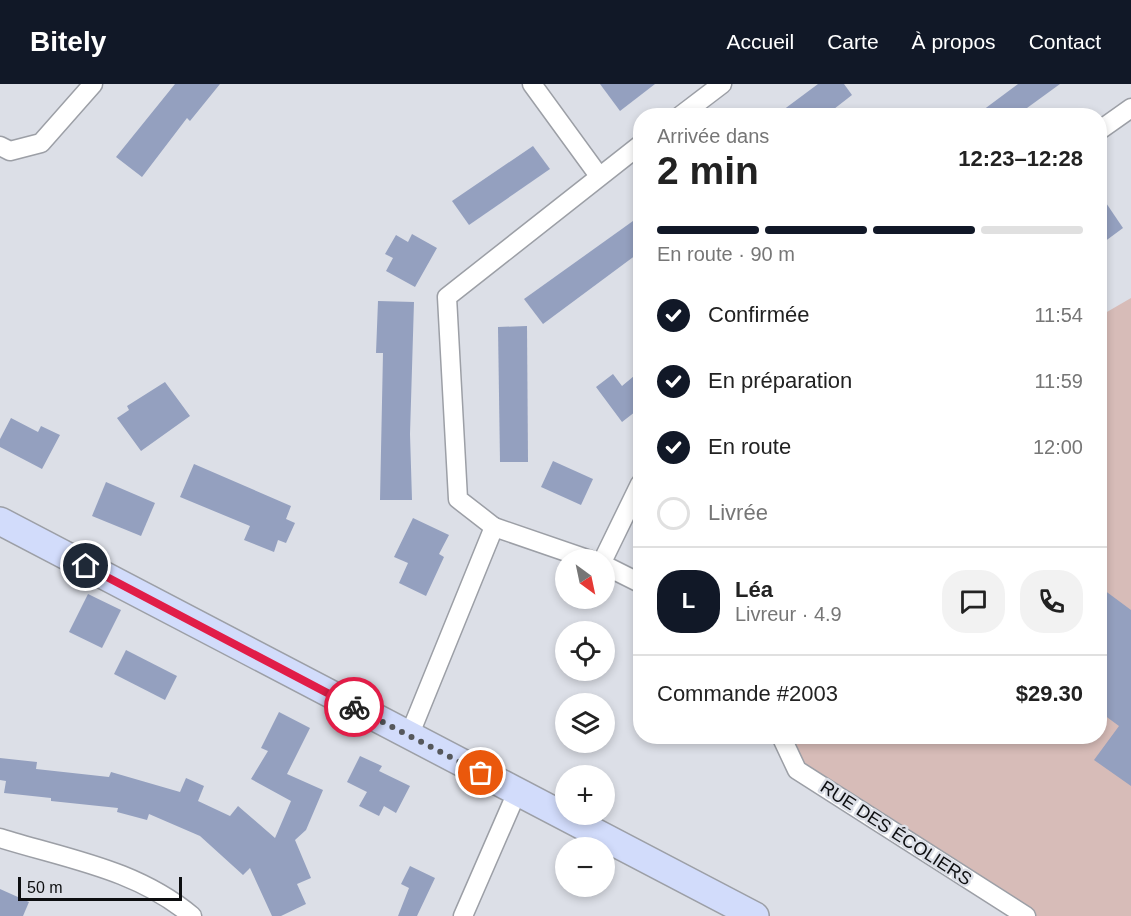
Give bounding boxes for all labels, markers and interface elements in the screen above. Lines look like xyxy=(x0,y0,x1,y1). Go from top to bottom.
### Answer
text: Bitely xyxy=(30,26,106,57)
text: Accueil xyxy=(727,30,794,53)
text: Carte xyxy=(827,30,879,53)
text: À propos xyxy=(912,30,996,53)
text: Contact xyxy=(1029,30,1101,53)
text: Arrivée dans xyxy=(657,125,769,147)
text: 12:23–12:28 xyxy=(958,146,1083,171)
text: 2 min xyxy=(657,149,759,192)
text: En route · 90 m xyxy=(657,243,795,265)
icon: check xyxy=(657,299,690,332)
text: Confirmée xyxy=(708,302,809,327)
text: 11:54 xyxy=(1034,304,1083,326)
icon: check xyxy=(657,365,690,398)
text: En préparation xyxy=(708,368,852,393)
text: 11:59 xyxy=(1034,370,1083,392)
icon: check xyxy=(657,431,690,464)
text: En route xyxy=(708,434,791,459)
text: 12:00 xyxy=(1033,436,1083,458)
text: Livrée xyxy=(708,500,768,525)
pin xyxy=(60,540,111,591)
icon: home xyxy=(69,549,102,582)
north arrow xyxy=(555,549,615,609)
map controls xyxy=(555,549,615,897)
button: chat xyxy=(942,570,1005,633)
button: phone xyxy=(1020,570,1083,633)
text: Léa xyxy=(735,577,773,602)
text: L xyxy=(682,588,695,613)
text: Livreur · 4.9 xyxy=(735,603,842,625)
button: locate xyxy=(555,621,615,681)
courier xyxy=(324,677,384,737)
text: Commande #2003 xyxy=(657,681,838,706)
text: $29.30 xyxy=(1016,681,1083,706)
icon: bike xyxy=(338,691,371,724)
button: layers xyxy=(555,693,615,753)
pin xyxy=(455,747,506,798)
icon: bag xyxy=(464,756,497,789)
button: + xyxy=(555,765,615,825)
street label: RUE DES ÉCOLIERS xyxy=(817,777,975,889)
button: − xyxy=(555,837,615,897)
scale bar xyxy=(18,874,182,902)
text: 50 m xyxy=(27,879,63,896)

